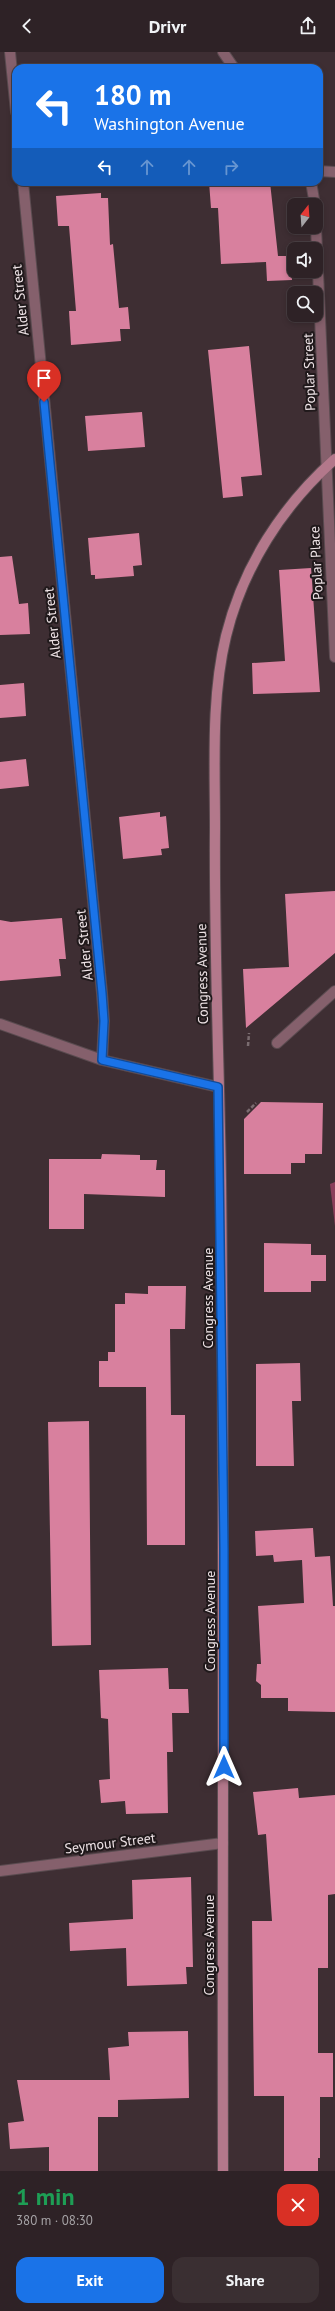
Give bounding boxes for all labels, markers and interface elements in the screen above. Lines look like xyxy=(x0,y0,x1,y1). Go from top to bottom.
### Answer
icon: back xyxy=(16,15,38,37)
text: Drivr xyxy=(149,15,186,38)
icon: share xyxy=(297,15,319,37)
text: 180 m xyxy=(94,76,171,113)
icon: left xyxy=(28,80,80,132)
text: Washington Avenue xyxy=(94,112,245,135)
icon: left xyxy=(94,156,116,178)
icon: ahead xyxy=(136,156,158,178)
icon: ahead xyxy=(178,156,200,178)
icon: right xyxy=(220,156,242,178)
north arrow xyxy=(287,198,323,234)
map controls xyxy=(287,198,323,322)
button: sound xyxy=(287,242,323,278)
street label: Alder Street xyxy=(7,263,33,336)
button: search xyxy=(287,286,323,322)
street label: Poplar Street xyxy=(299,333,319,411)
pin xyxy=(27,361,61,402)
icon: arrive xyxy=(33,367,55,389)
street label: Poplar Place xyxy=(305,526,327,600)
street label: Alder Street xyxy=(39,586,65,659)
street label: Alder Street xyxy=(71,908,97,981)
street label: Congress Avenue xyxy=(192,923,212,1025)
street label: Congress Avenue xyxy=(199,1248,217,1348)
street label: Congress Avenue xyxy=(201,1571,219,1671)
position arrow xyxy=(203,1746,245,1788)
street label: Seymour Street xyxy=(64,1828,157,1858)
street label: Congress Avenue xyxy=(200,1895,218,1995)
text: 1 min xyxy=(16,2181,75,2212)
button: close xyxy=(277,2184,319,2226)
text: 380 m · 08:30 xyxy=(16,2212,93,2229)
button: Exit xyxy=(16,2257,164,2303)
button: Share xyxy=(172,2257,319,2303)

